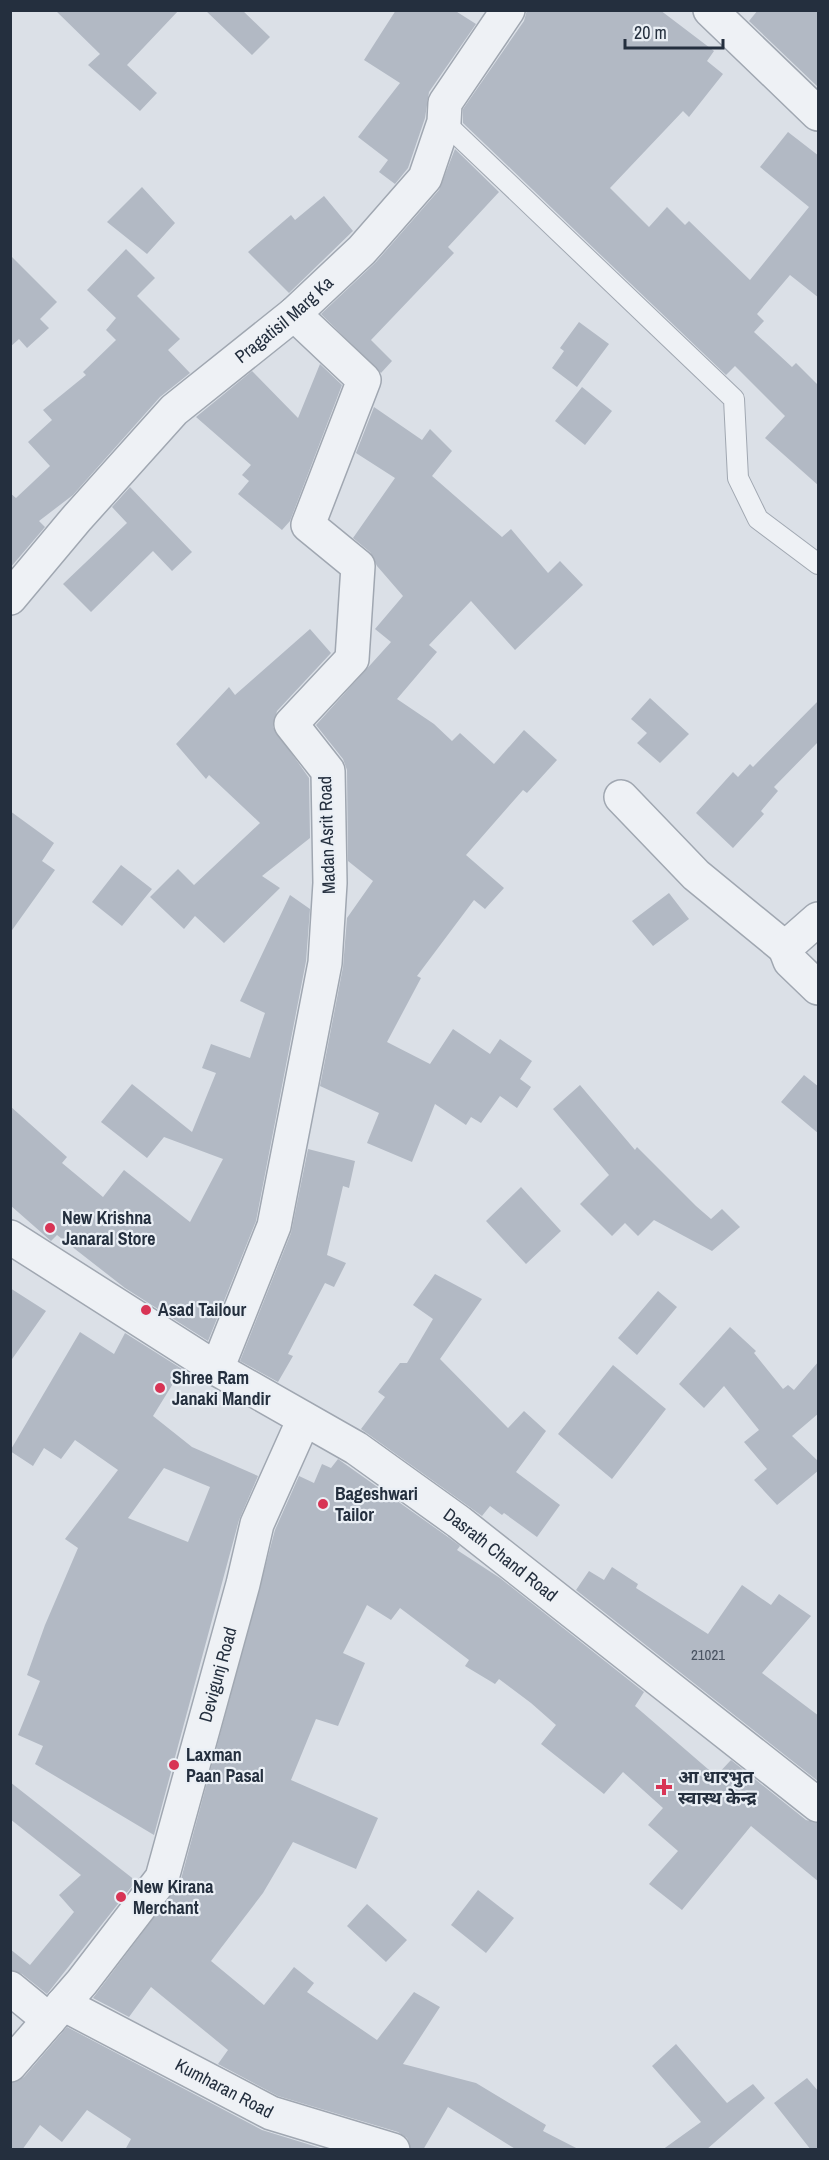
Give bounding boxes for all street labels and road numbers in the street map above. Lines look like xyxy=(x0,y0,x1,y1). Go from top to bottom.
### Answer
street label: Pragatisil Marg Ka xyxy=(229,270,339,369)
street label: Madan Asrit Road xyxy=(312,776,341,894)
street label: Dasrath Chand Road xyxy=(439,1502,563,1607)
street label: Devigunj Road xyxy=(193,1624,243,1725)
street label: Kumharan Road xyxy=(171,2052,278,2124)

